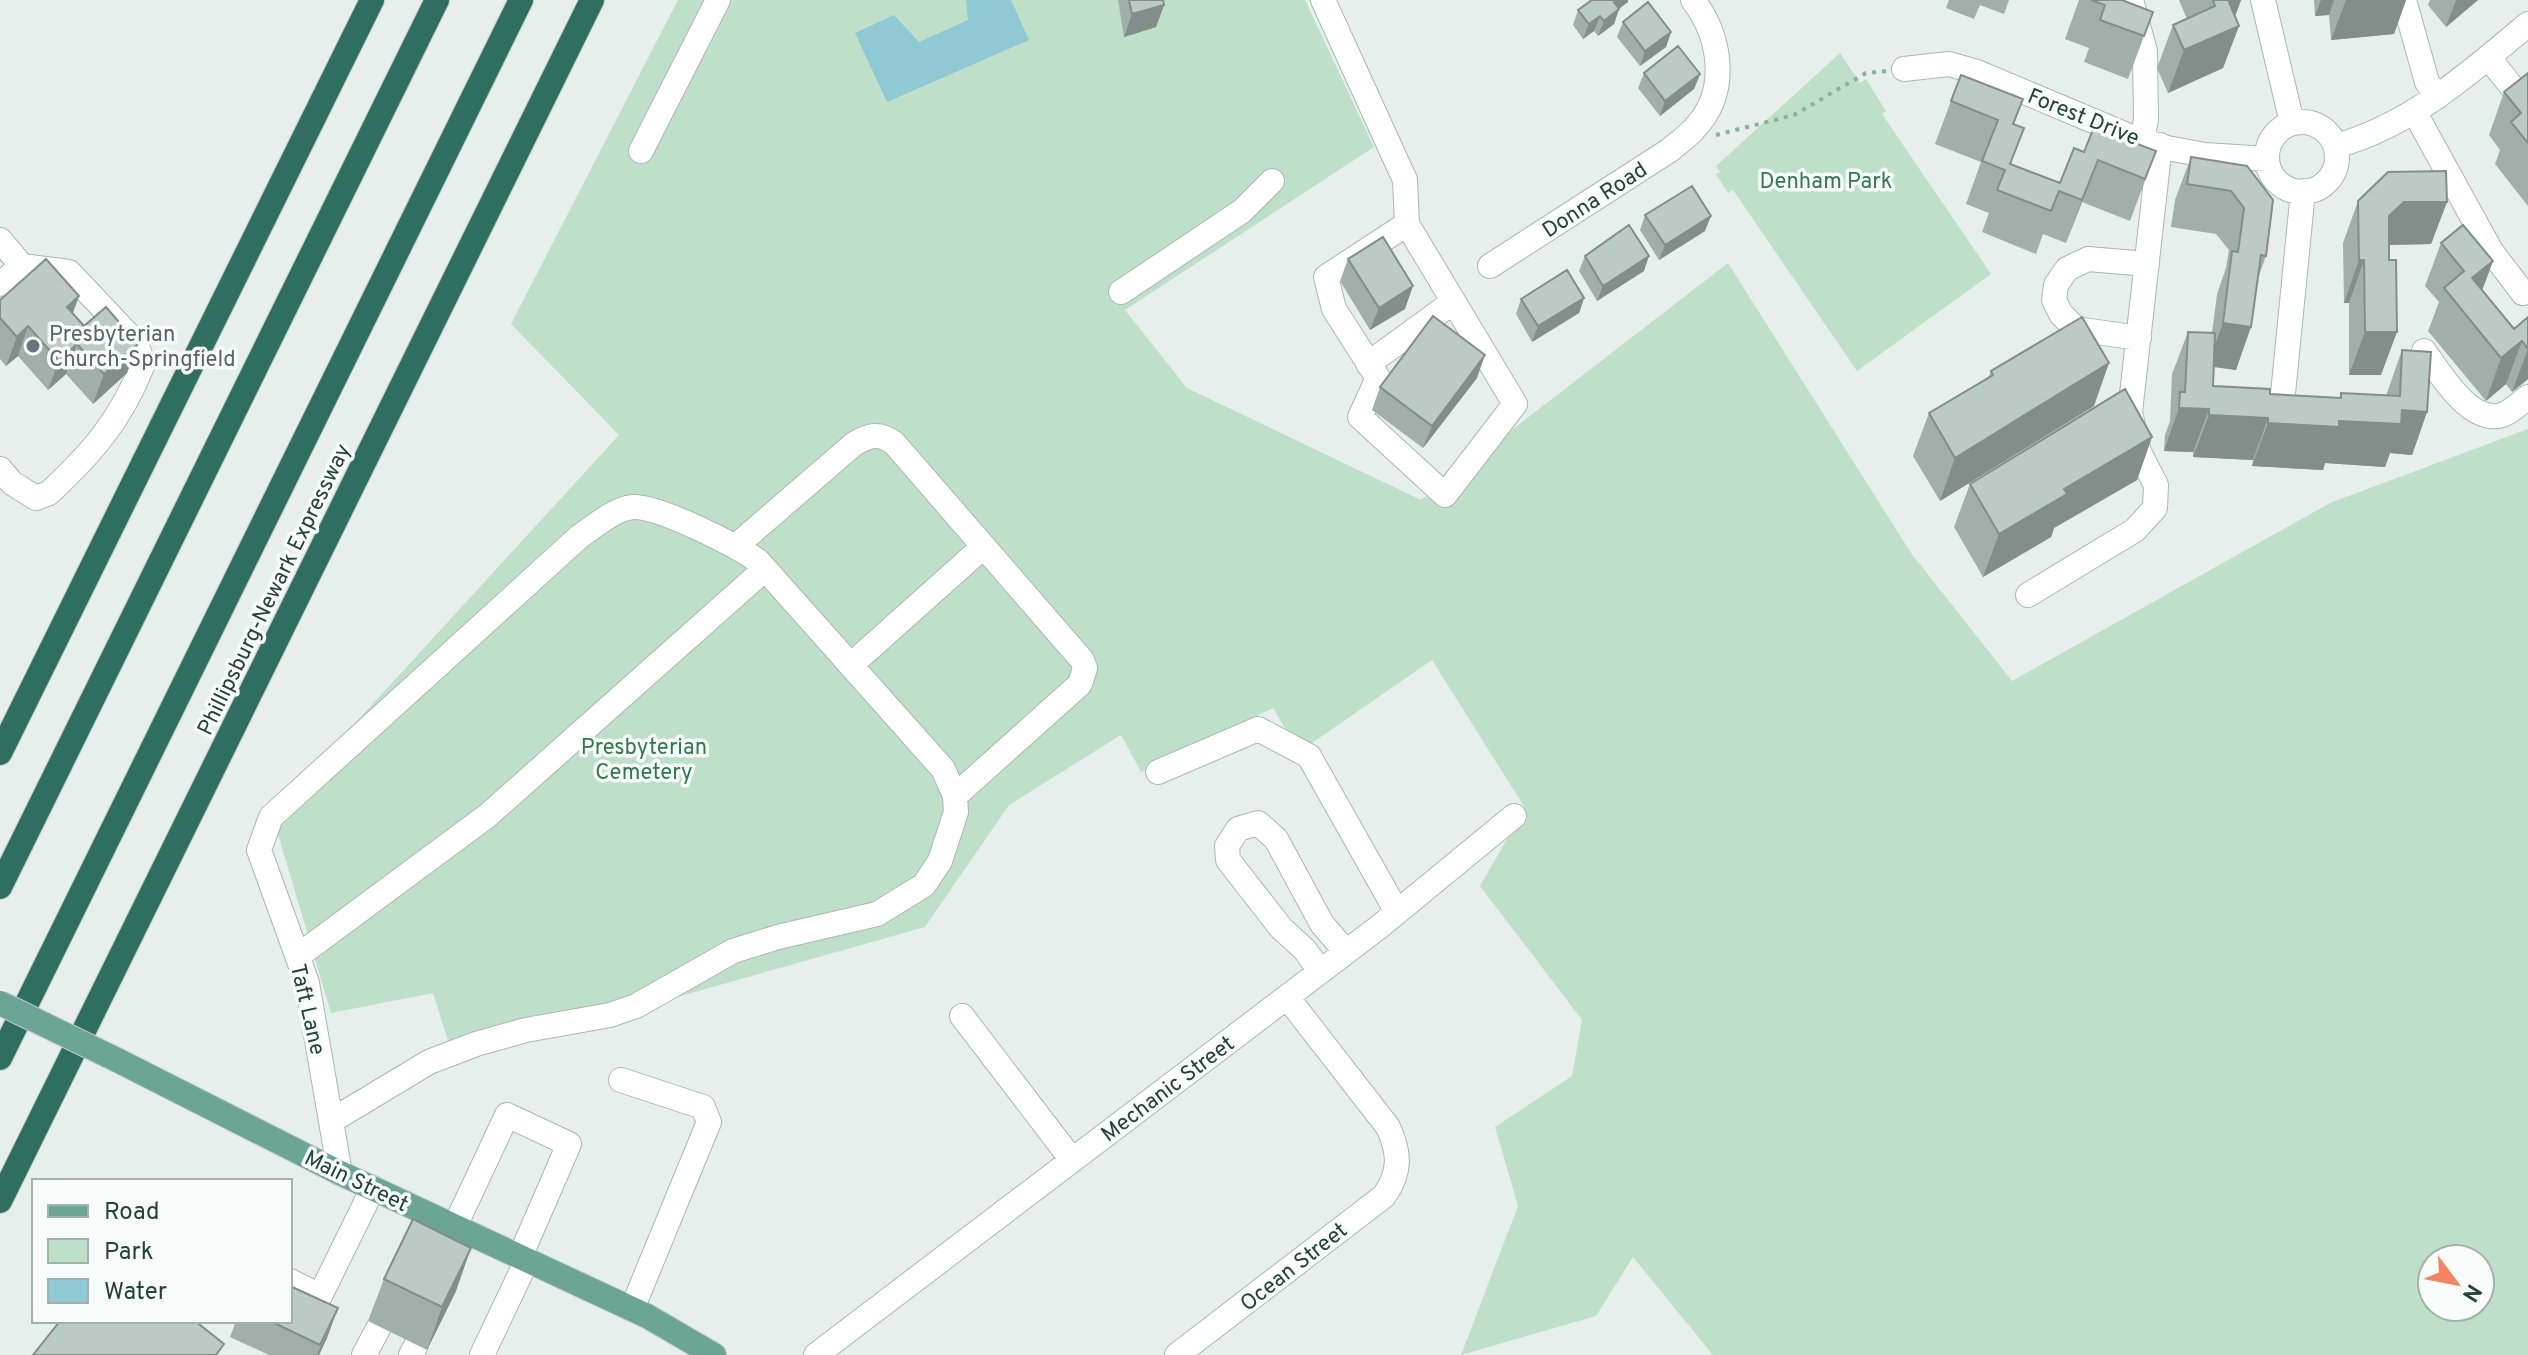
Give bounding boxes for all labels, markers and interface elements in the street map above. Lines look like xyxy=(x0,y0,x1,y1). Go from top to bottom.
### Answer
street label: Forest Drive xyxy=(2023,84,2143,153)
street label: Donna Road xyxy=(1538,157,1653,245)
park label: Denham Park xyxy=(1760,169,1892,196)
place label: Presbyterian Church-Springfield xyxy=(49,322,236,374)
marker: Presbyterian Church-Springfield xyxy=(24,337,42,355)
street label: Phillipsburg-Newark Expressway xyxy=(193,440,358,740)
park label: Presbyterian Cemetery xyxy=(581,735,707,787)
street label: Taft Lane xyxy=(283,961,330,1058)
street label: Mechanic Street xyxy=(1096,1031,1241,1149)
street label: Main Street xyxy=(300,1145,412,1219)
legend xyxy=(32,1179,292,1323)
text: Road xyxy=(104,1198,160,1228)
street label: Ocean Street xyxy=(1236,1218,1354,1318)
text: Park xyxy=(104,1238,154,1268)
north arrow xyxy=(2416,1243,2496,1323)
text: Water xyxy=(104,1278,167,1308)
text: N xyxy=(2455,1278,2486,1306)

